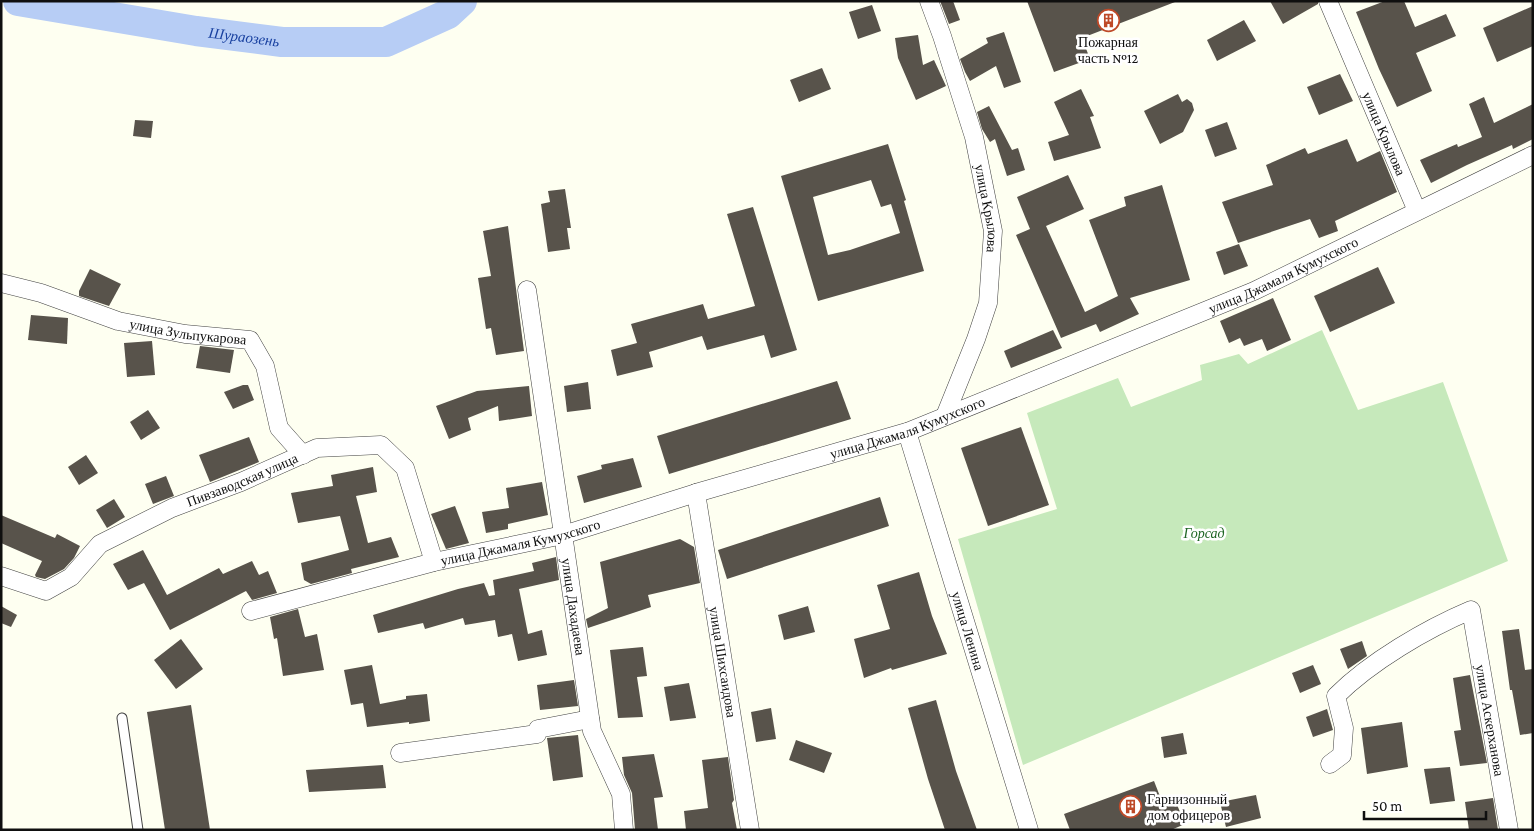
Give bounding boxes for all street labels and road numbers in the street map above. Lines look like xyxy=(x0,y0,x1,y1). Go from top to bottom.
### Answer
street label: улица Крылова xyxy=(1359,89,1409,179)
street label: улица Крылова xyxy=(972,163,1001,254)
street label: улица Джамаля Кумухского xyxy=(1206,234,1361,317)
street label: улица Зульпукарова xyxy=(128,315,248,348)
street label: улица Джамаля Кумухского xyxy=(828,393,987,462)
street label: Пивзаводская улица xyxy=(184,449,301,510)
street label: улица Джамаля Кумухского xyxy=(439,516,602,568)
street label: улица Дахадаева xyxy=(559,557,589,657)
street label: улица Ленина xyxy=(948,590,988,673)
street label: улица Шихсаидова xyxy=(706,605,740,719)
street label: улица Аскерханова xyxy=(1473,663,1508,778)

